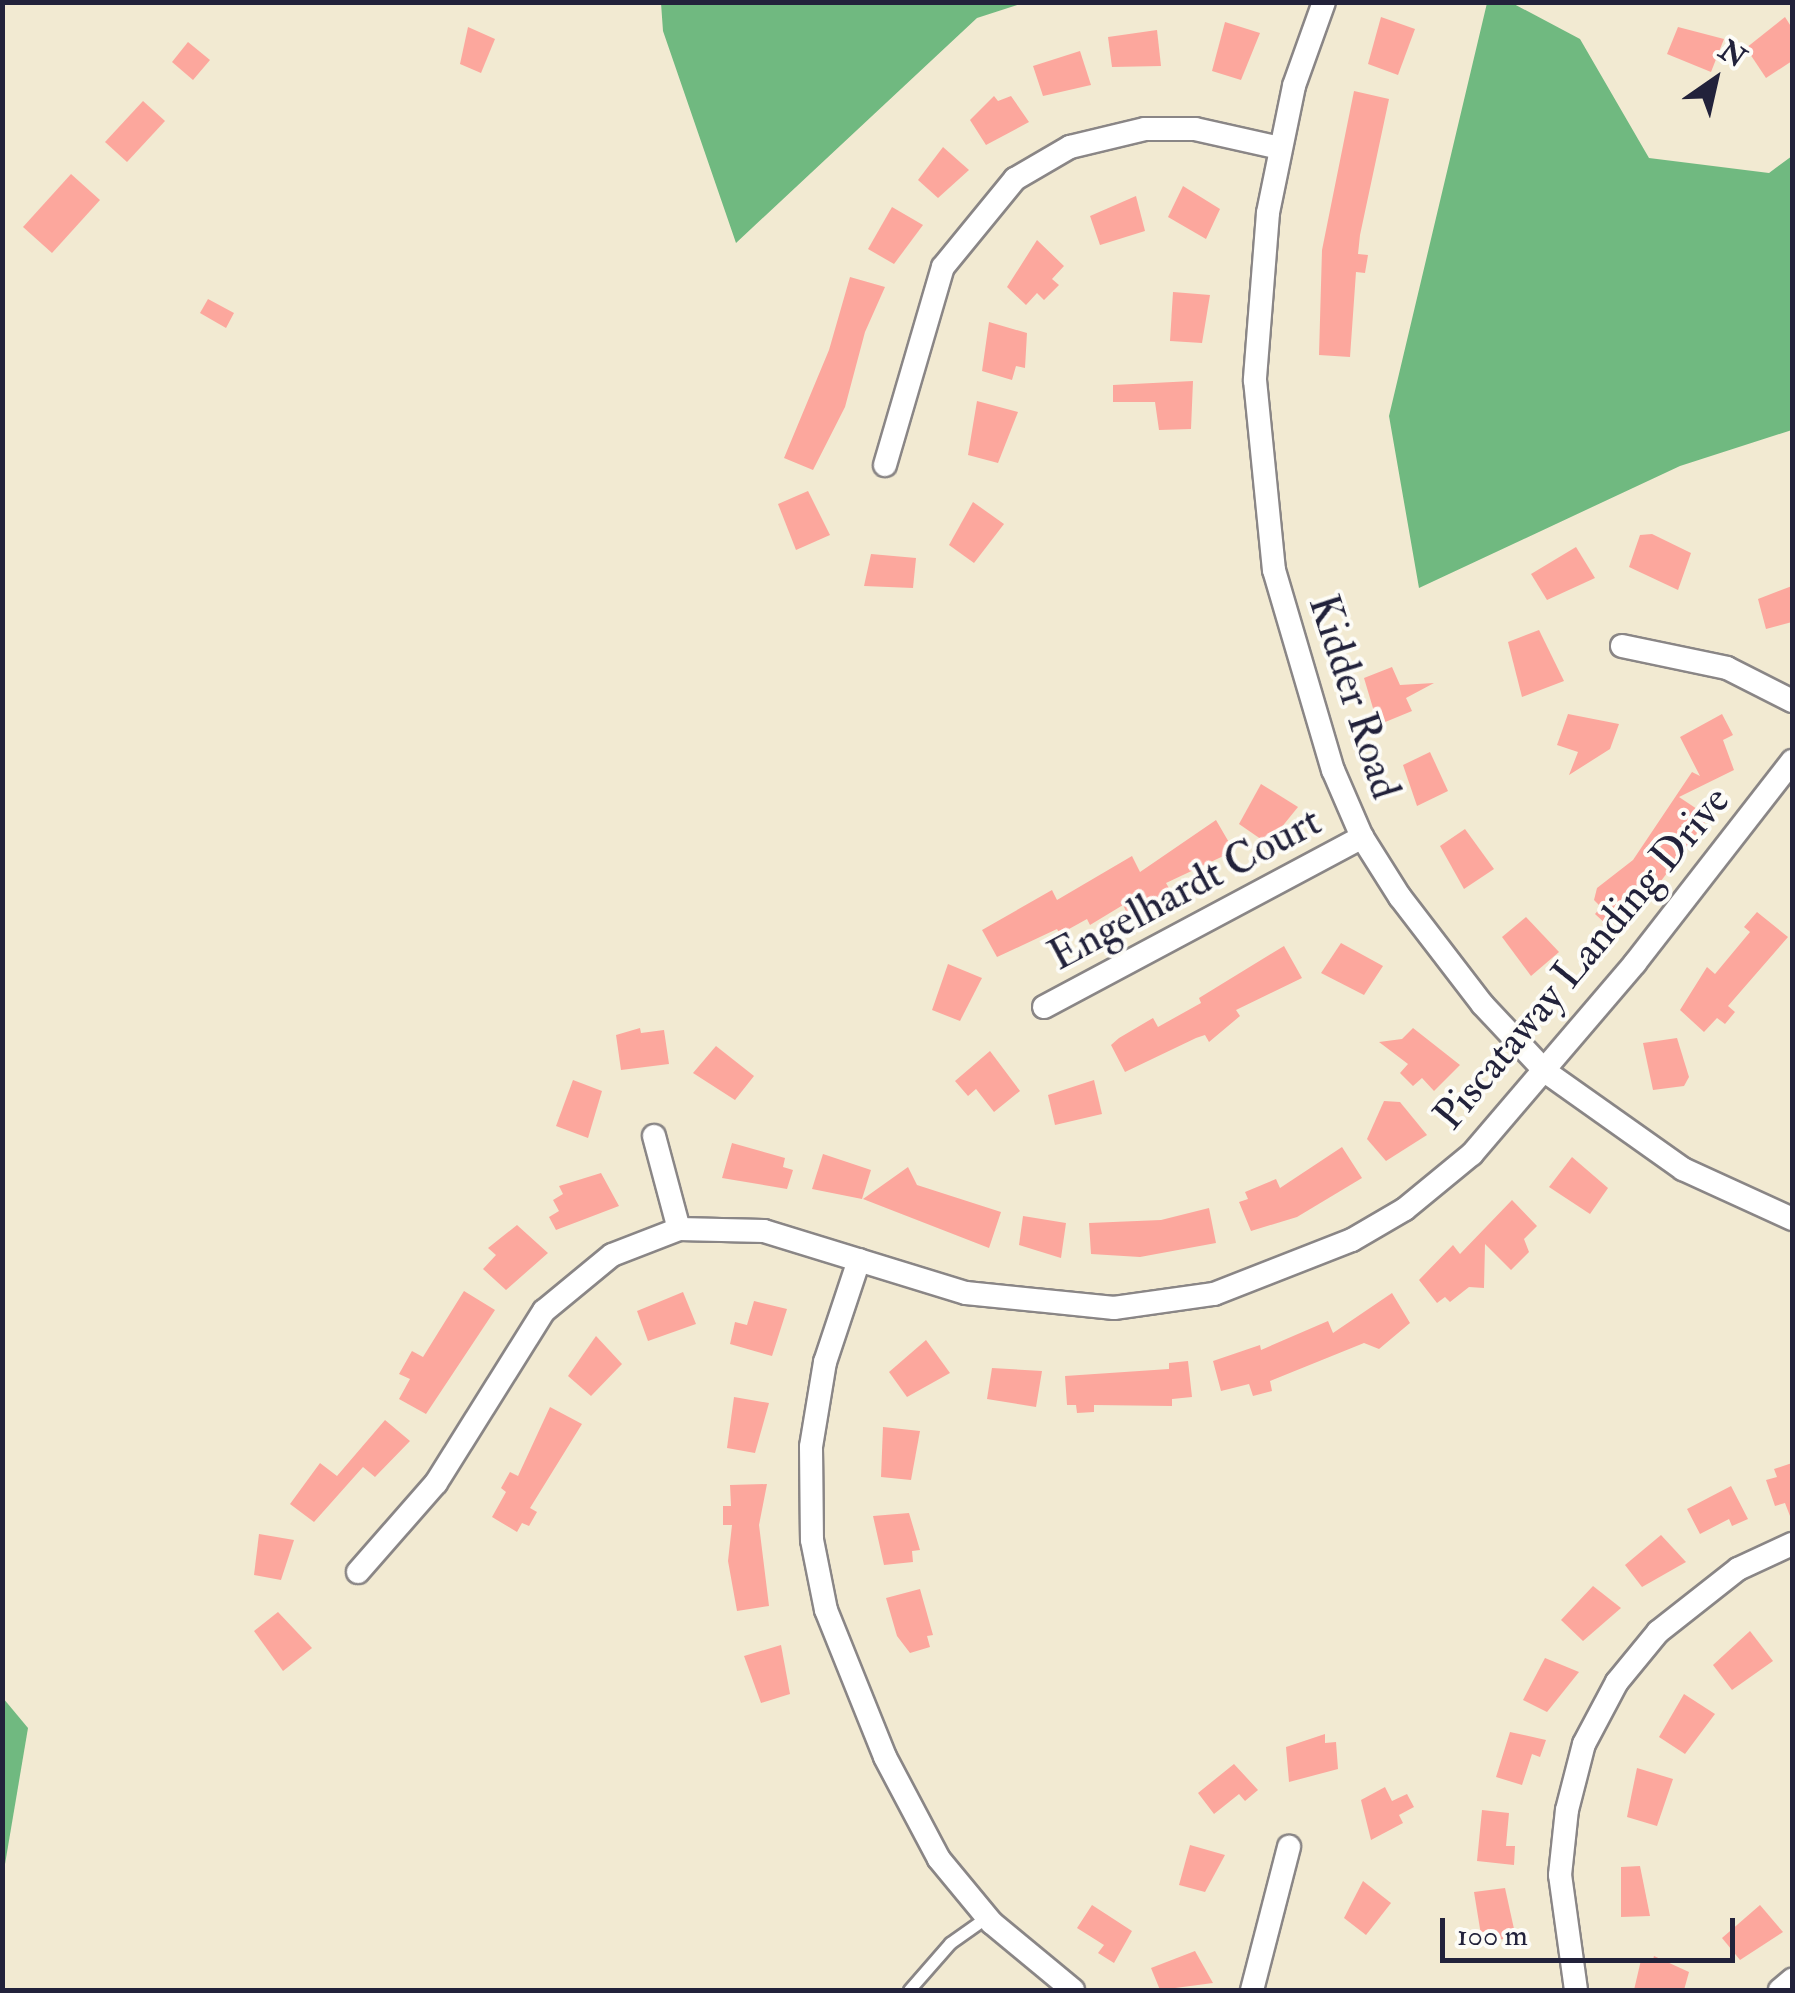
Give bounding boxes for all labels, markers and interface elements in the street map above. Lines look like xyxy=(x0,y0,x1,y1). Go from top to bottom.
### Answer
north arrow xyxy=(1665,30,1765,130)
text: N xyxy=(1712,33,1752,76)
street label: Kidder Road xyxy=(1297,589,1411,805)
street label: Piscataway Landing Drive xyxy=(1424,776,1740,1140)
street label: Engelhardt Court xyxy=(1040,796,1330,982)
scale bar xyxy=(1445,1898,1740,1960)
text: 100 m xyxy=(1457,1917,1528,1954)

